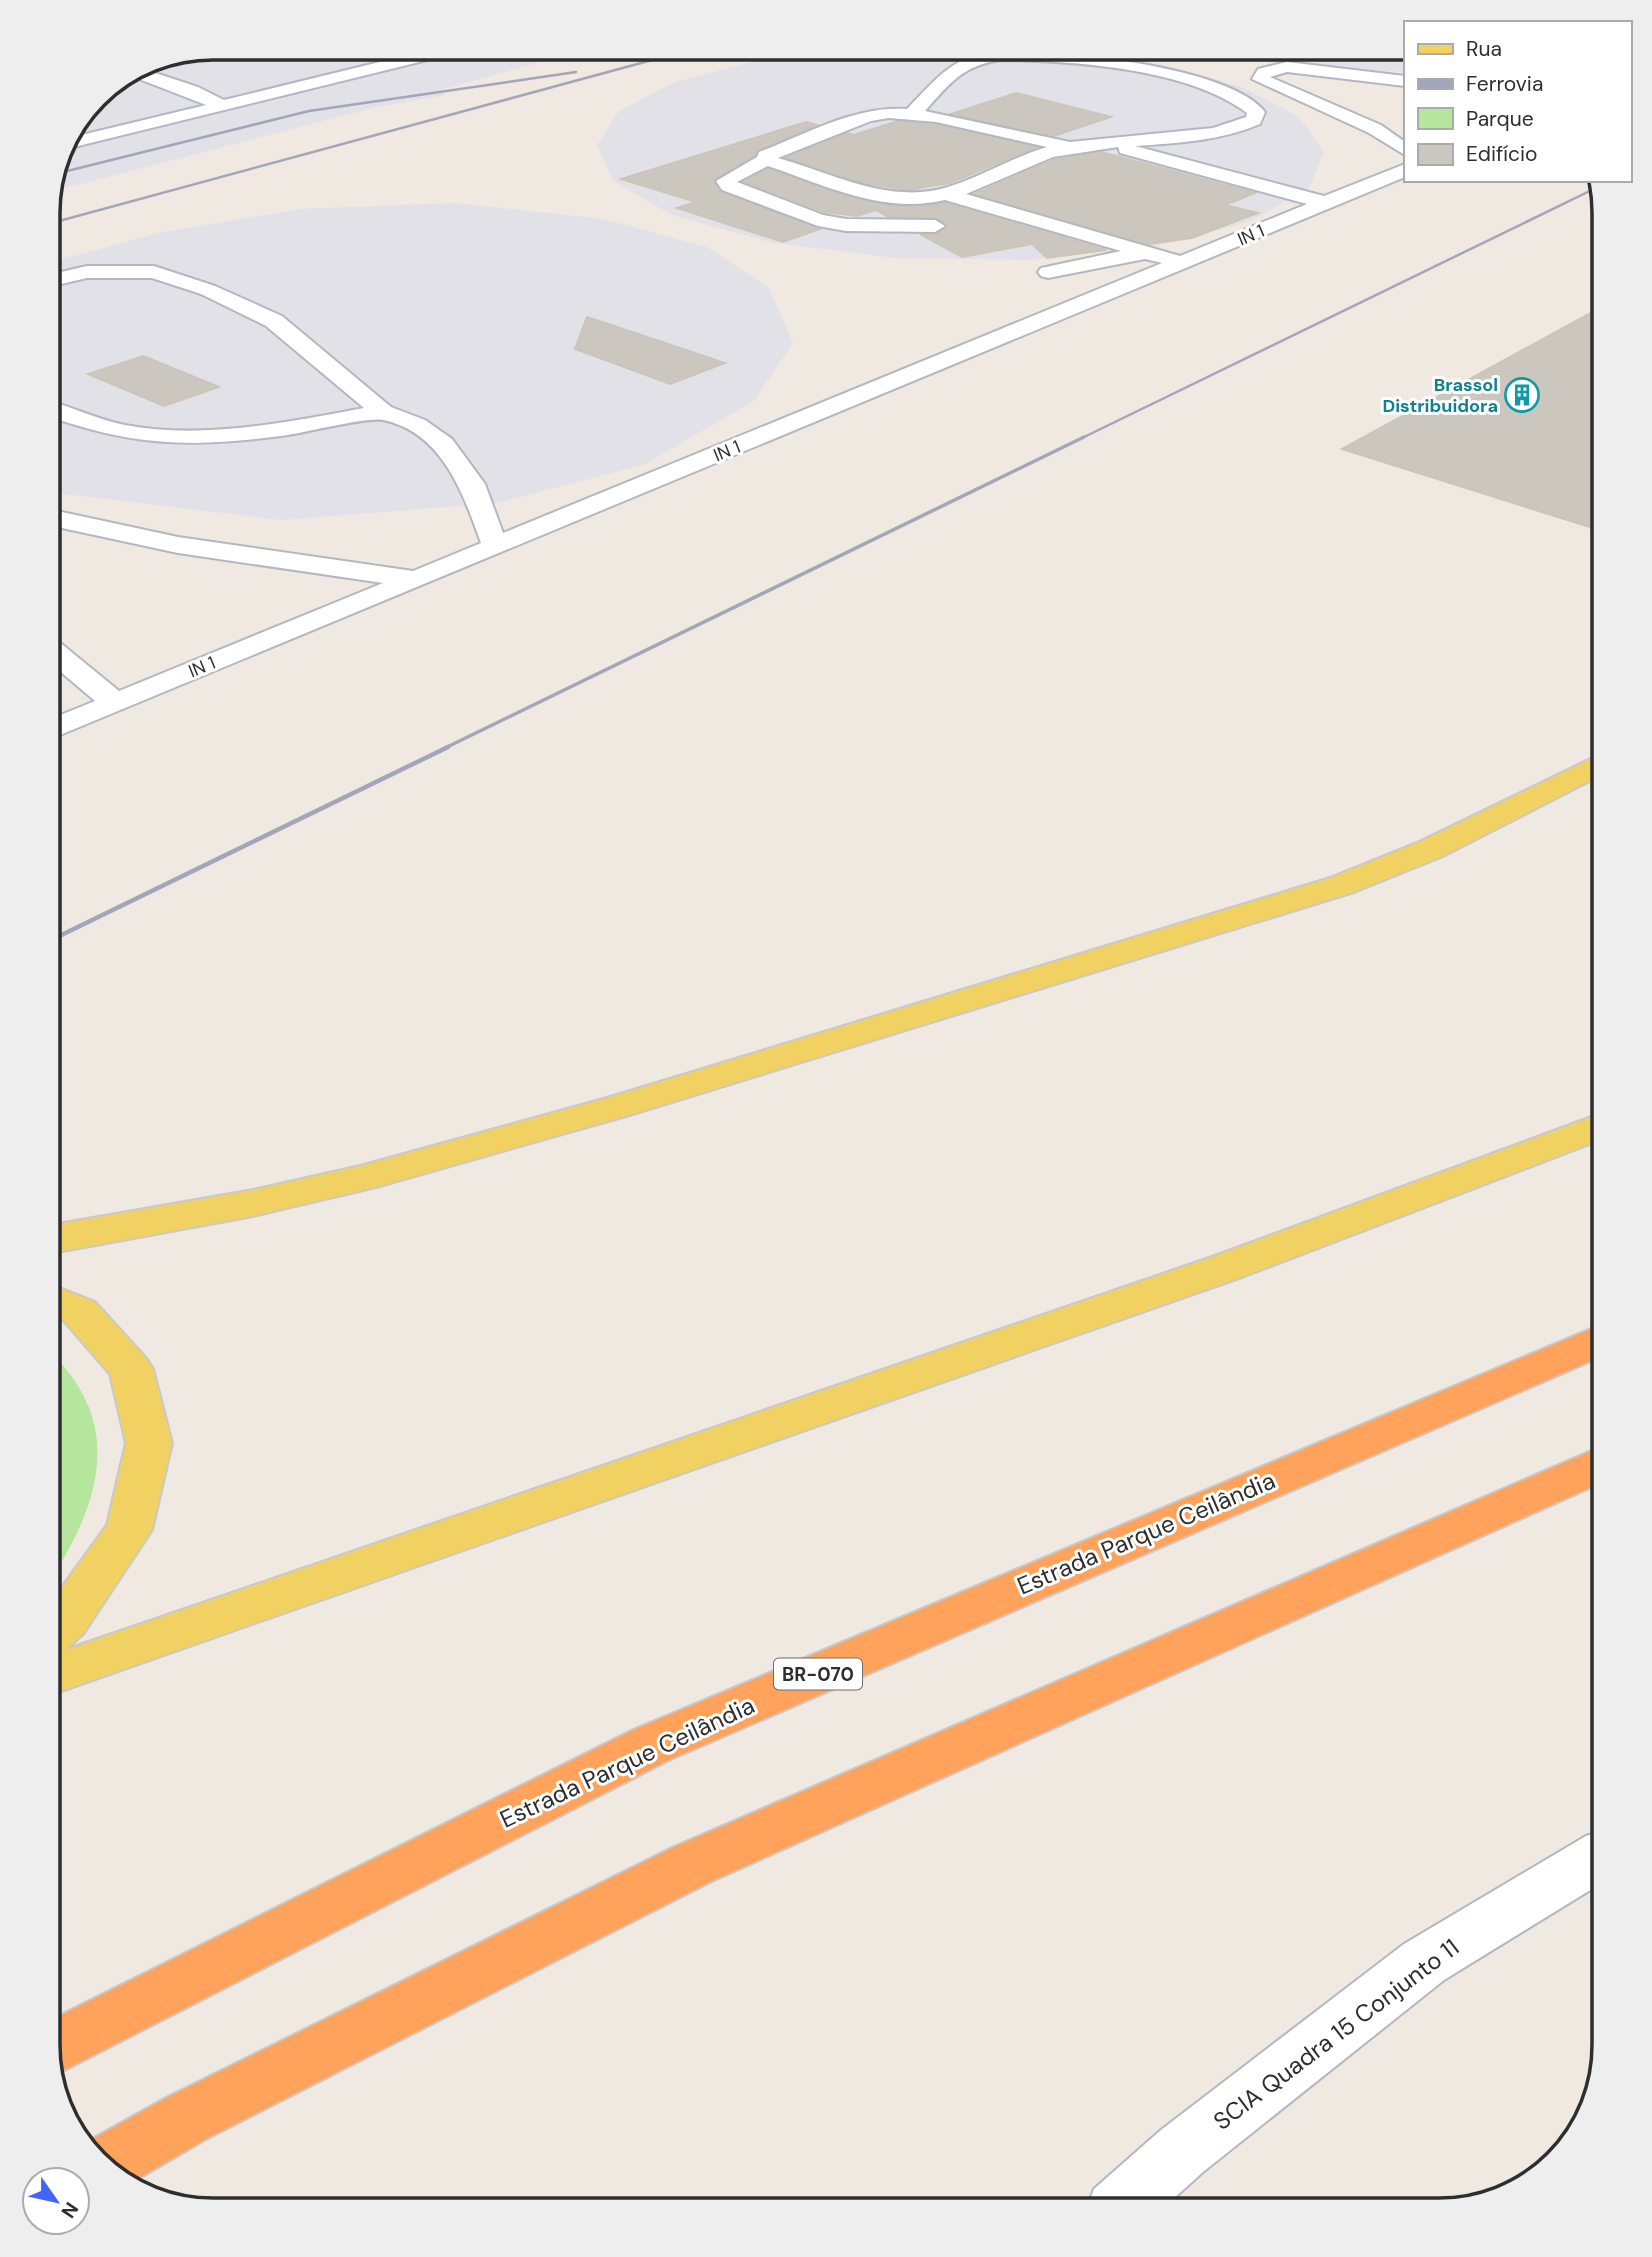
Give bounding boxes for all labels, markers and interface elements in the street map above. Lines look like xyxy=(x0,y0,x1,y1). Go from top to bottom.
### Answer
legend xyxy=(1404,21,1631,182)
text: Rua xyxy=(1466,35,1502,63)
text: Ferrovia xyxy=(1466,70,1543,98)
text: Parque xyxy=(1466,105,1534,133)
text: Edifício xyxy=(1466,140,1537,168)
street label: IN 1 xyxy=(1234,219,1268,251)
place label: Brassol Distribuidora xyxy=(1382,373,1498,418)
building icon: Brassol Distribuidora xyxy=(1503,376,1541,414)
street label: IN 1 xyxy=(710,435,744,467)
street label: IN 1 xyxy=(185,651,219,683)
street label: Estrada Parque Ceilândia xyxy=(1012,1465,1280,1601)
road number: BR-070 xyxy=(774,1658,862,1690)
street label: Estrada Parque Ceilândia xyxy=(495,1689,759,1835)
street label: SCIA Quadra 15 Conjunto 11 xyxy=(1207,1931,1465,2137)
north arrow xyxy=(21,2166,91,2236)
text: N xyxy=(55,2197,84,2223)

